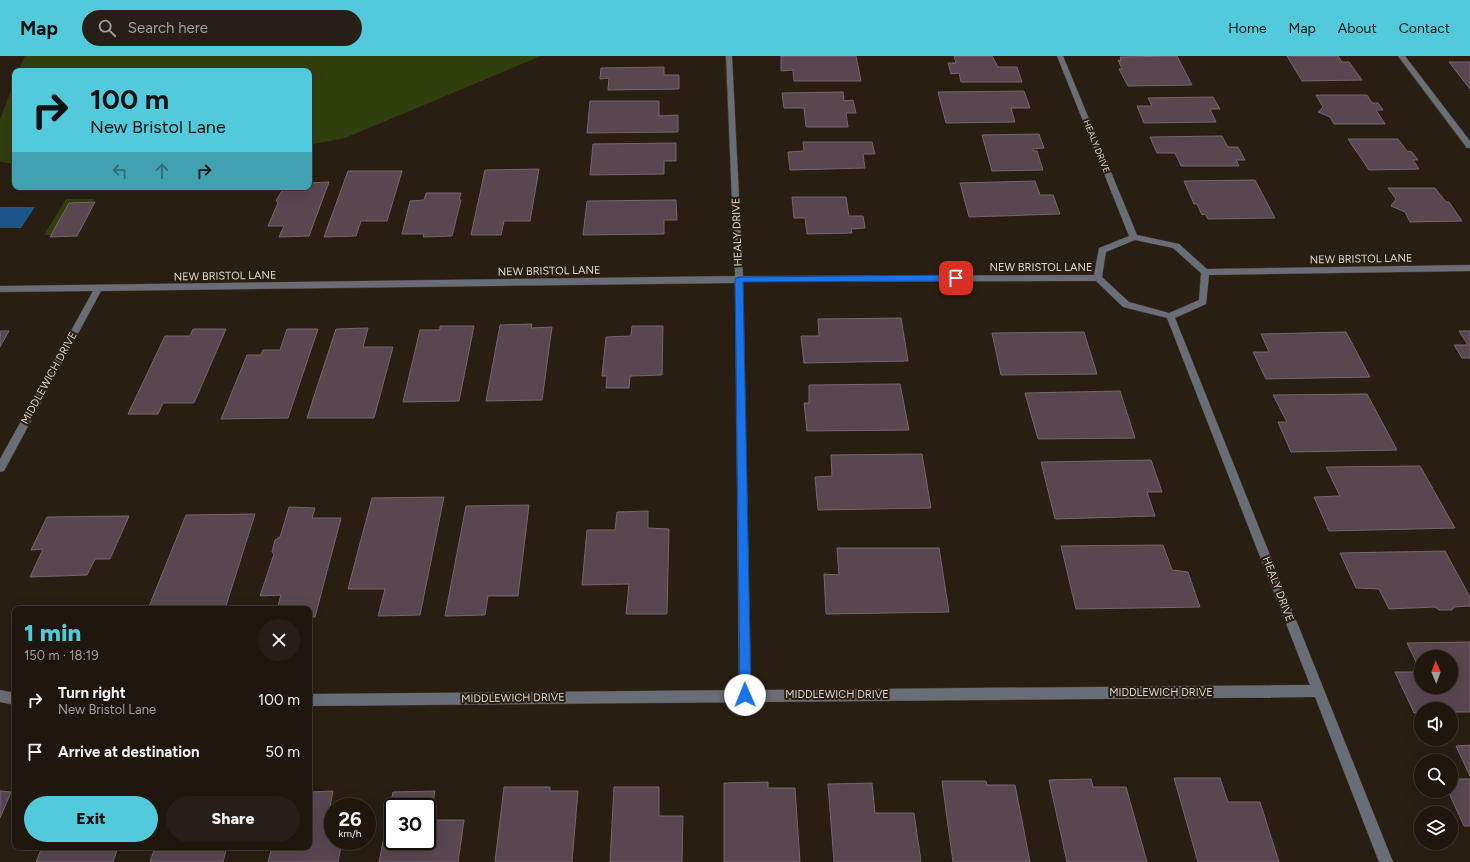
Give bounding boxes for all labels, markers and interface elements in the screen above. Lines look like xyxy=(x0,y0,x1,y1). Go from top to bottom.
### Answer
search box xyxy=(82,10,362,46)
text: Map xyxy=(20,17,58,40)
icon: search xyxy=(96,17,118,39)
text: Search here xyxy=(128,19,208,37)
text: Home xyxy=(1228,20,1267,37)
text: Map xyxy=(1289,20,1316,37)
text: About xyxy=(1338,20,1377,37)
text: Contact xyxy=(1399,20,1450,37)
text: 100 m xyxy=(90,82,169,116)
icon: right xyxy=(24,84,76,136)
text: New Bristol Lane xyxy=(90,116,226,138)
street label: HEALY DRIVE xyxy=(1081,118,1113,174)
icon: left xyxy=(109,160,131,182)
icon: ahead xyxy=(151,160,173,182)
icon: right xyxy=(193,160,215,182)
street label: HEALY DRIVE xyxy=(729,197,745,267)
street label: NEW BRISTOL LANE xyxy=(1309,252,1413,266)
pin xyxy=(939,261,973,295)
street label: NEW BRISTOL LANE xyxy=(990,261,1092,274)
street label: NEW BRISTOL LANE xyxy=(497,264,601,278)
icon: arrive xyxy=(945,267,967,289)
street label: NEW BRISTOL LANE xyxy=(173,269,277,283)
street label: MIDDLEWICH DRIVE xyxy=(18,330,80,426)
street label: HEALY DRIVE xyxy=(1260,555,1296,623)
text: 1 min xyxy=(24,618,81,647)
button: close xyxy=(258,619,300,661)
text: 150 m · 18:19 xyxy=(24,648,99,663)
north arrow xyxy=(1414,650,1458,694)
map controls xyxy=(1414,650,1458,850)
position arrow xyxy=(724,674,766,716)
text: Turn right xyxy=(58,684,126,702)
street label: MIDDLEWICH DRIVE xyxy=(1109,686,1213,699)
street label: MIDDLEWICH DRIVE xyxy=(785,688,889,701)
icon: right xyxy=(24,689,46,711)
text: 100 m xyxy=(258,691,300,709)
street label: MIDDLEWICH DRIVE xyxy=(461,691,565,705)
text: New Bristol Lane xyxy=(58,702,156,717)
button: sound xyxy=(1414,702,1458,746)
icon: arrive xyxy=(24,741,46,763)
text: Arrive at destination xyxy=(58,743,199,761)
text: 50 m xyxy=(265,743,300,761)
button: search xyxy=(1414,754,1458,798)
button: Exit xyxy=(24,796,158,842)
button: Share xyxy=(166,796,300,842)
speed limit sign: 30 xyxy=(384,798,436,850)
button: layers xyxy=(1414,806,1458,850)
text: 26 xyxy=(338,807,362,831)
text: km/h xyxy=(339,827,361,840)

